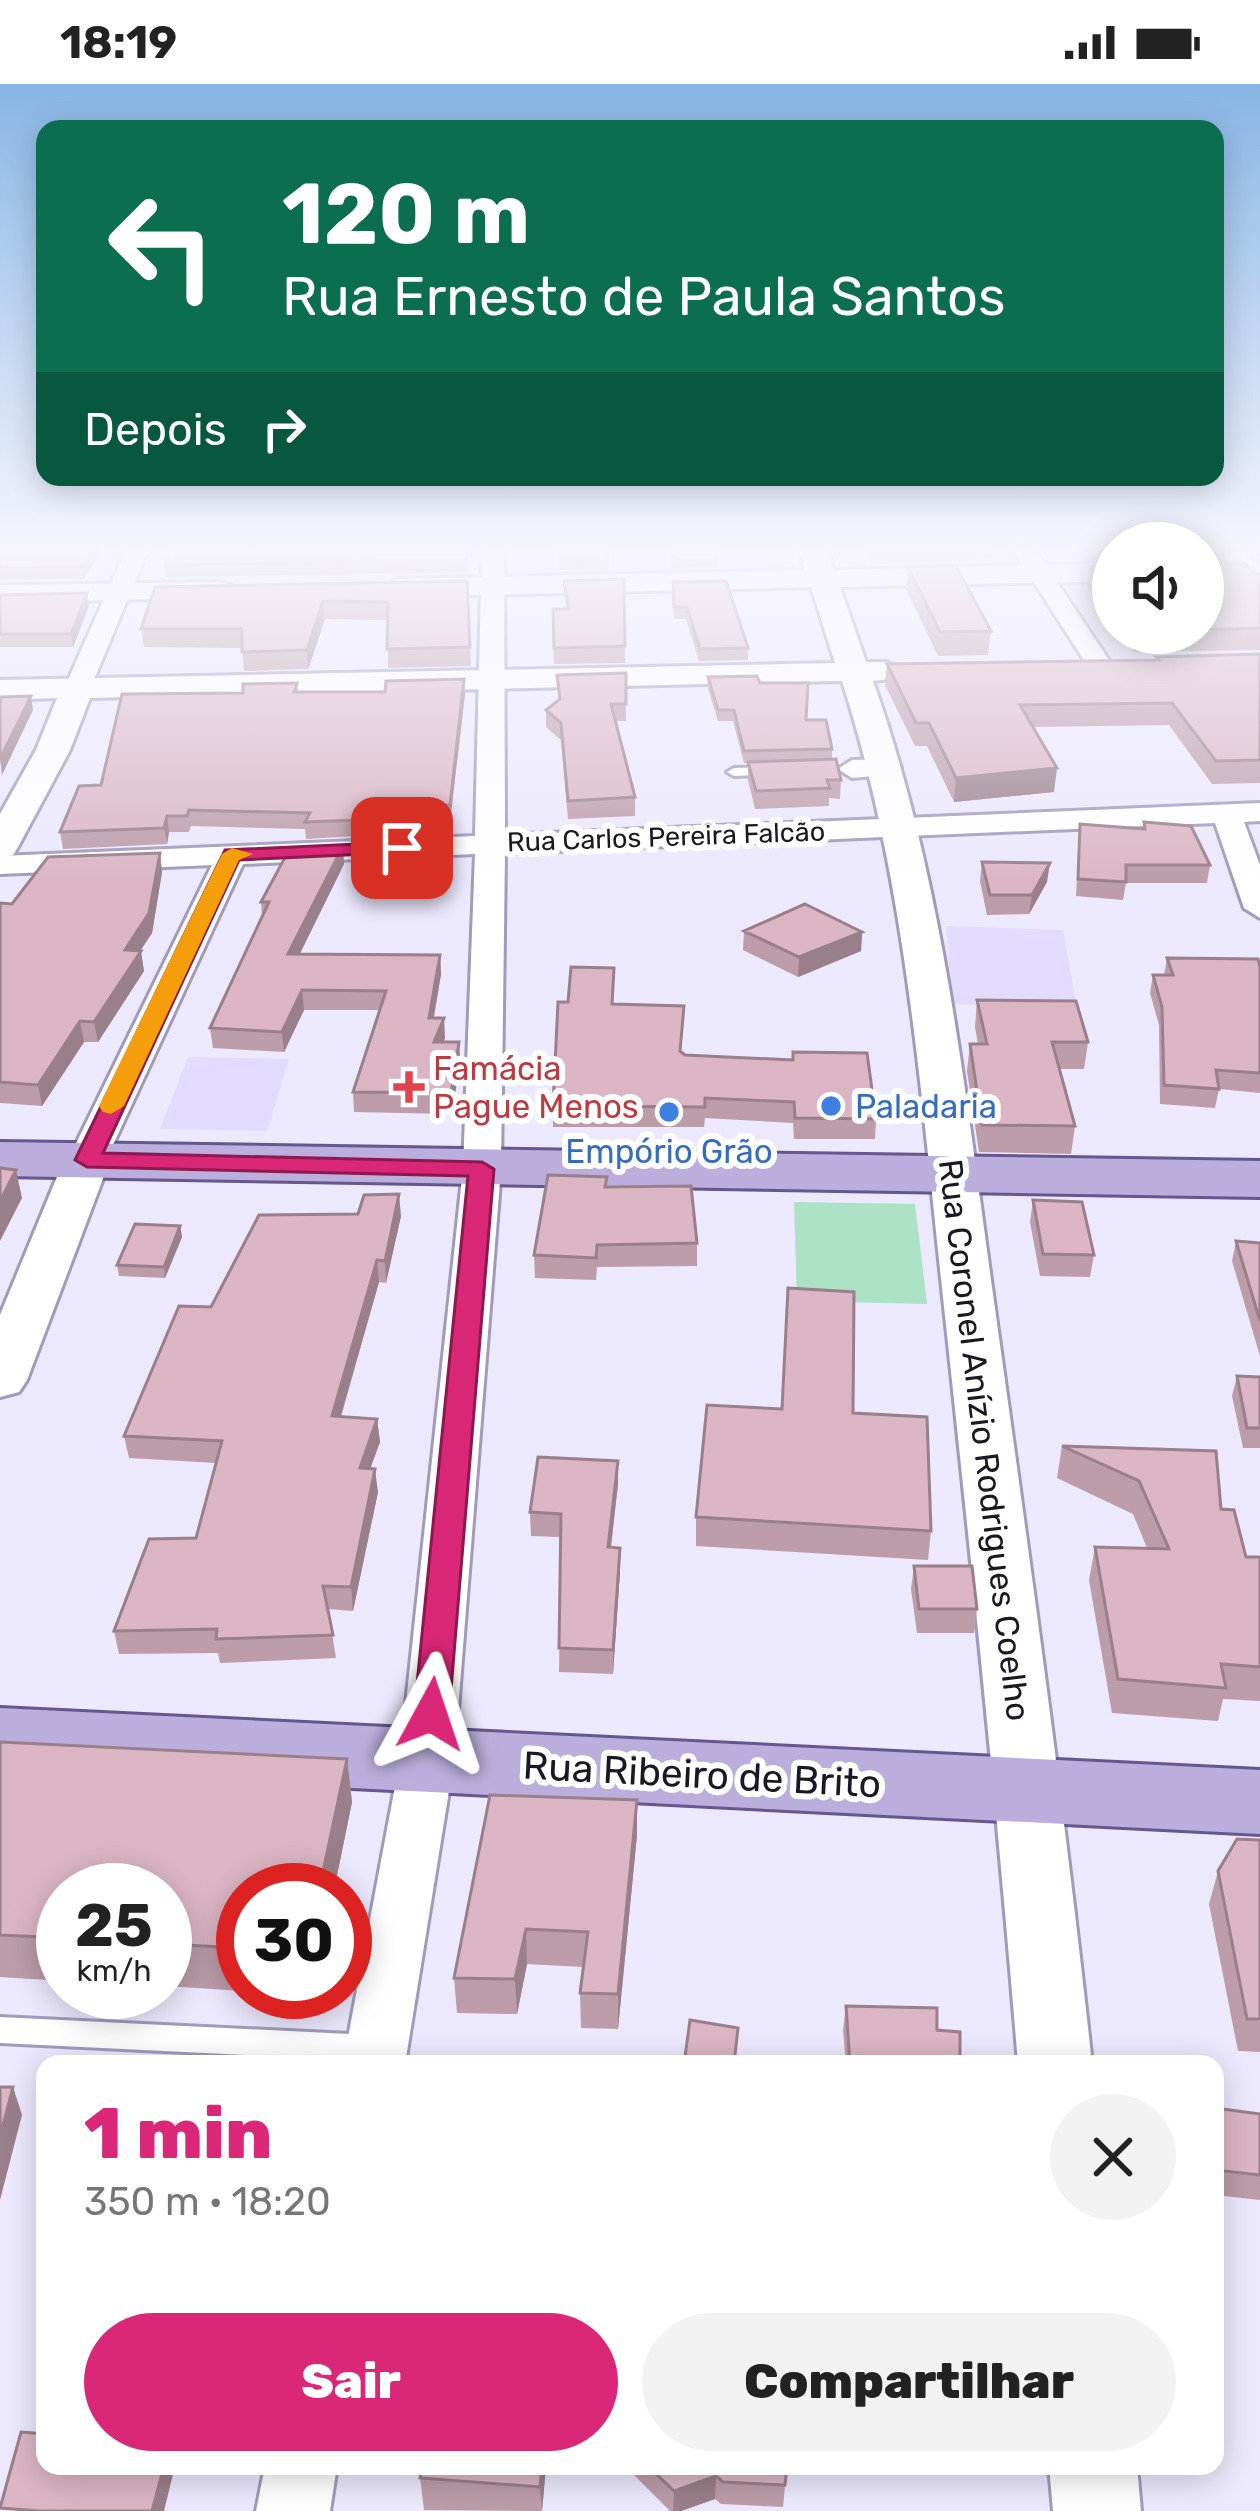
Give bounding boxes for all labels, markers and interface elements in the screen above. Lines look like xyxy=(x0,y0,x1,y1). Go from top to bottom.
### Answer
text: 18:19 xyxy=(60,16,177,69)
text: 120 m xyxy=(282,164,530,264)
icon: left xyxy=(84,168,240,324)
text: Rua Ernesto de Paula Santos xyxy=(282,265,1006,329)
icon: right xyxy=(251,396,317,462)
text: Depois xyxy=(84,403,227,456)
map controls xyxy=(1092,522,1224,654)
button: sound xyxy=(1092,522,1224,654)
pin xyxy=(351,797,453,899)
icon: arrive xyxy=(369,815,435,881)
street label: Rua Carlos Pereira Falcão xyxy=(506,815,826,859)
place label: Famácia Pague Menos xyxy=(433,1049,639,1126)
marker: Famácia Pague Menos xyxy=(396,1074,422,1100)
place label: Paladaria xyxy=(855,1087,997,1126)
marker: Paladaria xyxy=(818,1093,844,1119)
marker: Empório Grão xyxy=(656,1099,682,1125)
place label: Empório Grão xyxy=(565,1132,773,1171)
street label: Rua Coronel Anízio Rodrigues Coelho xyxy=(931,1157,1038,1723)
position arrow xyxy=(368,1651,494,1777)
street label: Rua Ribeiro de Brito xyxy=(522,1743,882,1807)
speed limit sign: 30 xyxy=(216,1863,372,2019)
text: 25 xyxy=(75,1890,153,1961)
text: km/h xyxy=(77,1953,151,1989)
text: 1 min xyxy=(84,2091,272,2176)
button: close xyxy=(1050,2094,1176,2220)
text: 350 m · 18:20 xyxy=(84,2179,331,2225)
button: Sair xyxy=(84,2313,618,2451)
button: Compartilhar xyxy=(642,2313,1176,2451)

